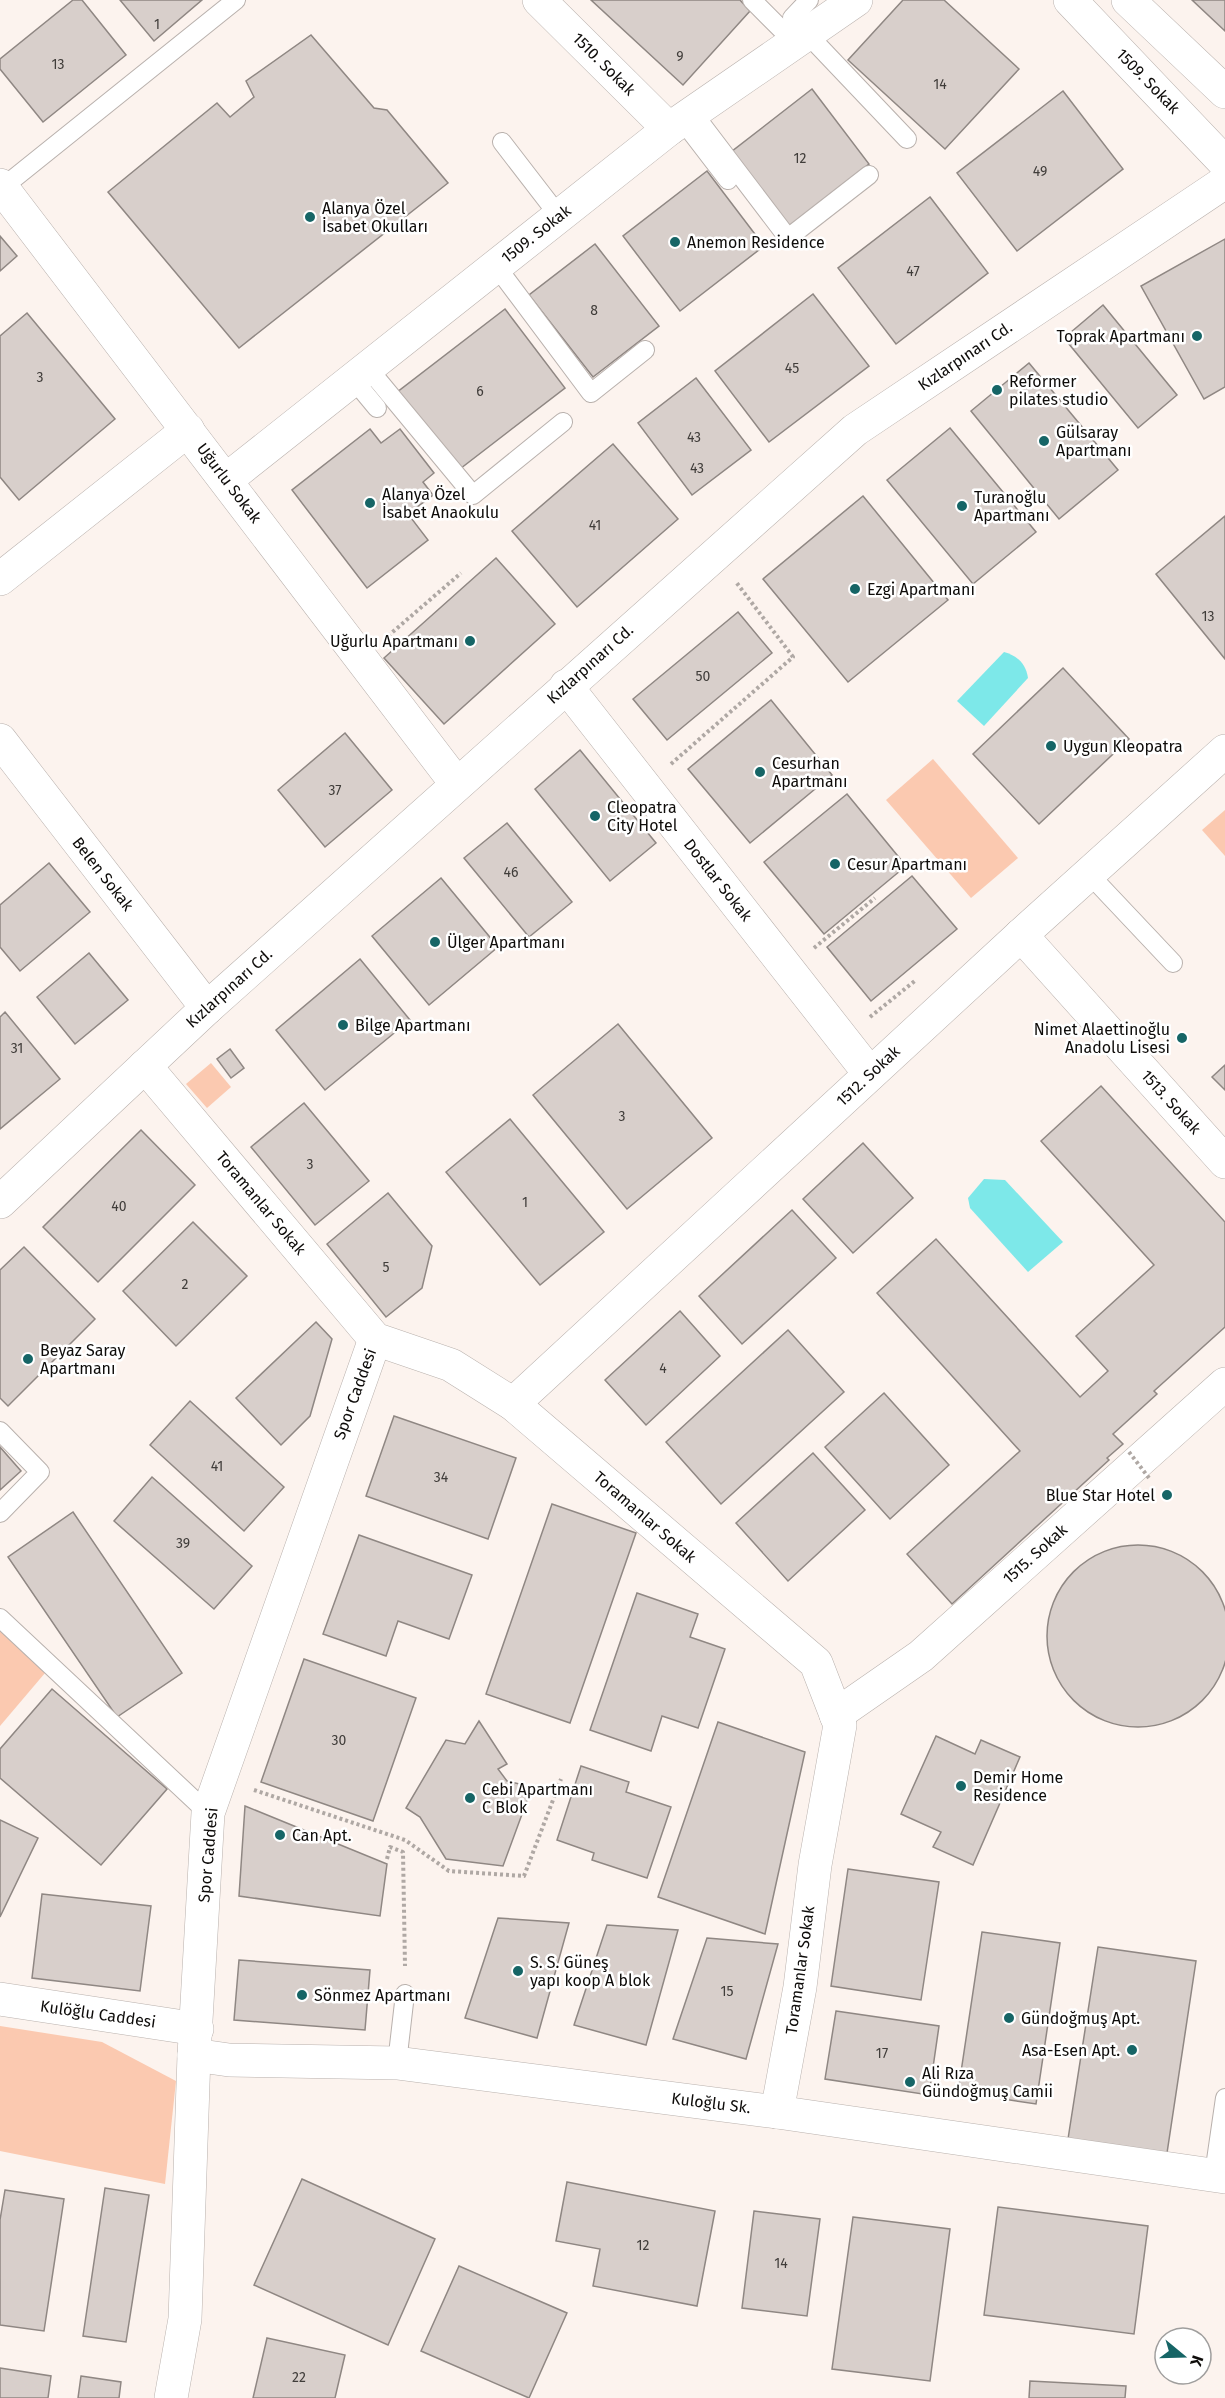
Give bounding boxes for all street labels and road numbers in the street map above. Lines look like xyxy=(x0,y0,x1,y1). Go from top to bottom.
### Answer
street label: 1510. Sokak xyxy=(569,29,640,100)
street label: 1509. Sokak xyxy=(1112,45,1184,118)
street label: 1509. Sokak xyxy=(497,200,575,267)
street label: Kızlarpınarı Cd. xyxy=(914,317,1016,394)
street label: Uğurlu Sokak xyxy=(193,439,266,527)
street label: Kızlarpınarı Cd. xyxy=(543,620,637,708)
street label: Belen Sokak xyxy=(68,833,138,915)
street label: Dostlar Sokak xyxy=(680,835,757,926)
street label: Kızlarpınarı Cd. xyxy=(182,944,276,1032)
street label: 1512. Sokak xyxy=(832,1041,904,1110)
street label: 1513. Sokak xyxy=(1137,1066,1205,1139)
street label: Toramanlar Sokak xyxy=(212,1147,310,1259)
street label: Spor Caddesi xyxy=(330,1346,380,1442)
street label: Toramanlar Sokak xyxy=(590,1467,701,1567)
street label: 1515. Sokak xyxy=(999,1520,1072,1588)
street label: Spor Caddesi xyxy=(194,1807,222,1903)
street label: Toramanlar Sokak xyxy=(782,1904,819,2035)
street label: Kulöğlu Caddesi xyxy=(39,1996,157,2032)
street label: Kuloğlu Sk. xyxy=(670,2089,752,2117)

